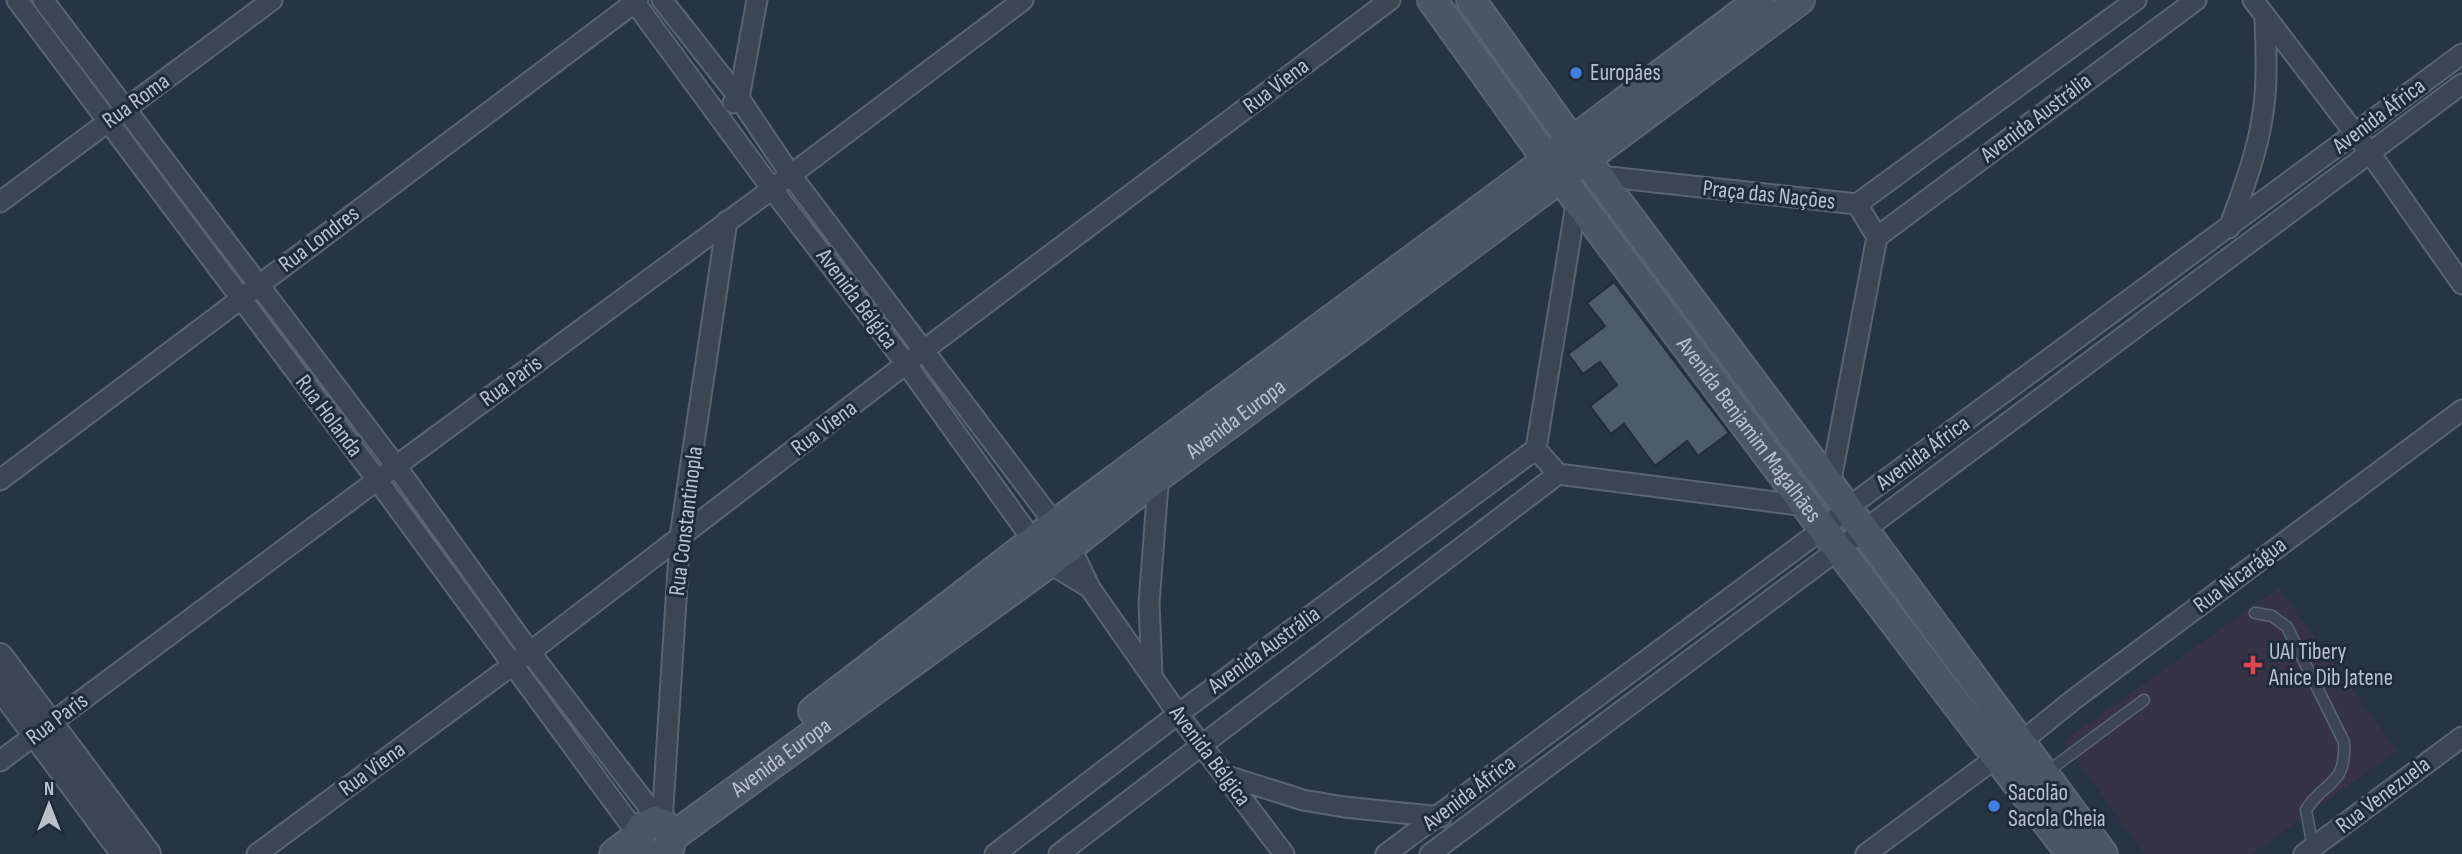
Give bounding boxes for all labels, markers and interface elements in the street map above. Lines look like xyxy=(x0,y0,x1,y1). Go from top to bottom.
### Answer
street label: Rua Viena xyxy=(1237,52,1315,120)
place label: Europães xyxy=(1590,59,1661,87)
marker: Europães xyxy=(1568,65,1584,81)
street label: Rua Roma xyxy=(97,67,175,135)
street label: Avenida Austrália xyxy=(1974,67,2097,169)
street label: Avenida África xyxy=(2326,72,2431,161)
street label: Praça das Nações xyxy=(1701,174,1837,216)
street label: Rua Londres xyxy=(273,200,365,278)
street label: Avenida Bélgica xyxy=(809,242,904,355)
street label: Avenida Benjamim Magalhães xyxy=(1670,331,1827,528)
street label: Rua Paris xyxy=(474,349,548,413)
street label: Rua Holanda xyxy=(289,369,369,463)
street label: Avenida Europa xyxy=(1180,373,1291,466)
street label: Rua Viena xyxy=(785,394,863,462)
street label: Avenida África xyxy=(1870,410,1975,497)
street label: Rua Constantinopla xyxy=(663,445,709,597)
street label: Rua Nicarágua xyxy=(2188,531,2292,619)
street label: Avenida Austrália xyxy=(1202,600,1325,701)
place label: UAI Tibery Anice Dib Jatene xyxy=(2268,638,2393,692)
marker: UAI Tibery Anice Dib Jatene xyxy=(2243,655,2263,675)
street label: Rua Paris xyxy=(21,687,93,751)
street label: Avenida Bélgica xyxy=(1162,699,1257,812)
street label: Avenida Europa xyxy=(725,712,837,804)
street label: Rua Viena xyxy=(333,736,411,802)
street label: Avenida África xyxy=(1416,749,1521,838)
street label: Rua Venezuela xyxy=(2330,750,2436,840)
north arrow xyxy=(14,770,84,840)
text: N xyxy=(44,778,54,801)
place label: Sacolão Sacola Cheia xyxy=(2008,779,2106,833)
marker: Sacolão Sacola Cheia xyxy=(1986,798,2002,814)

